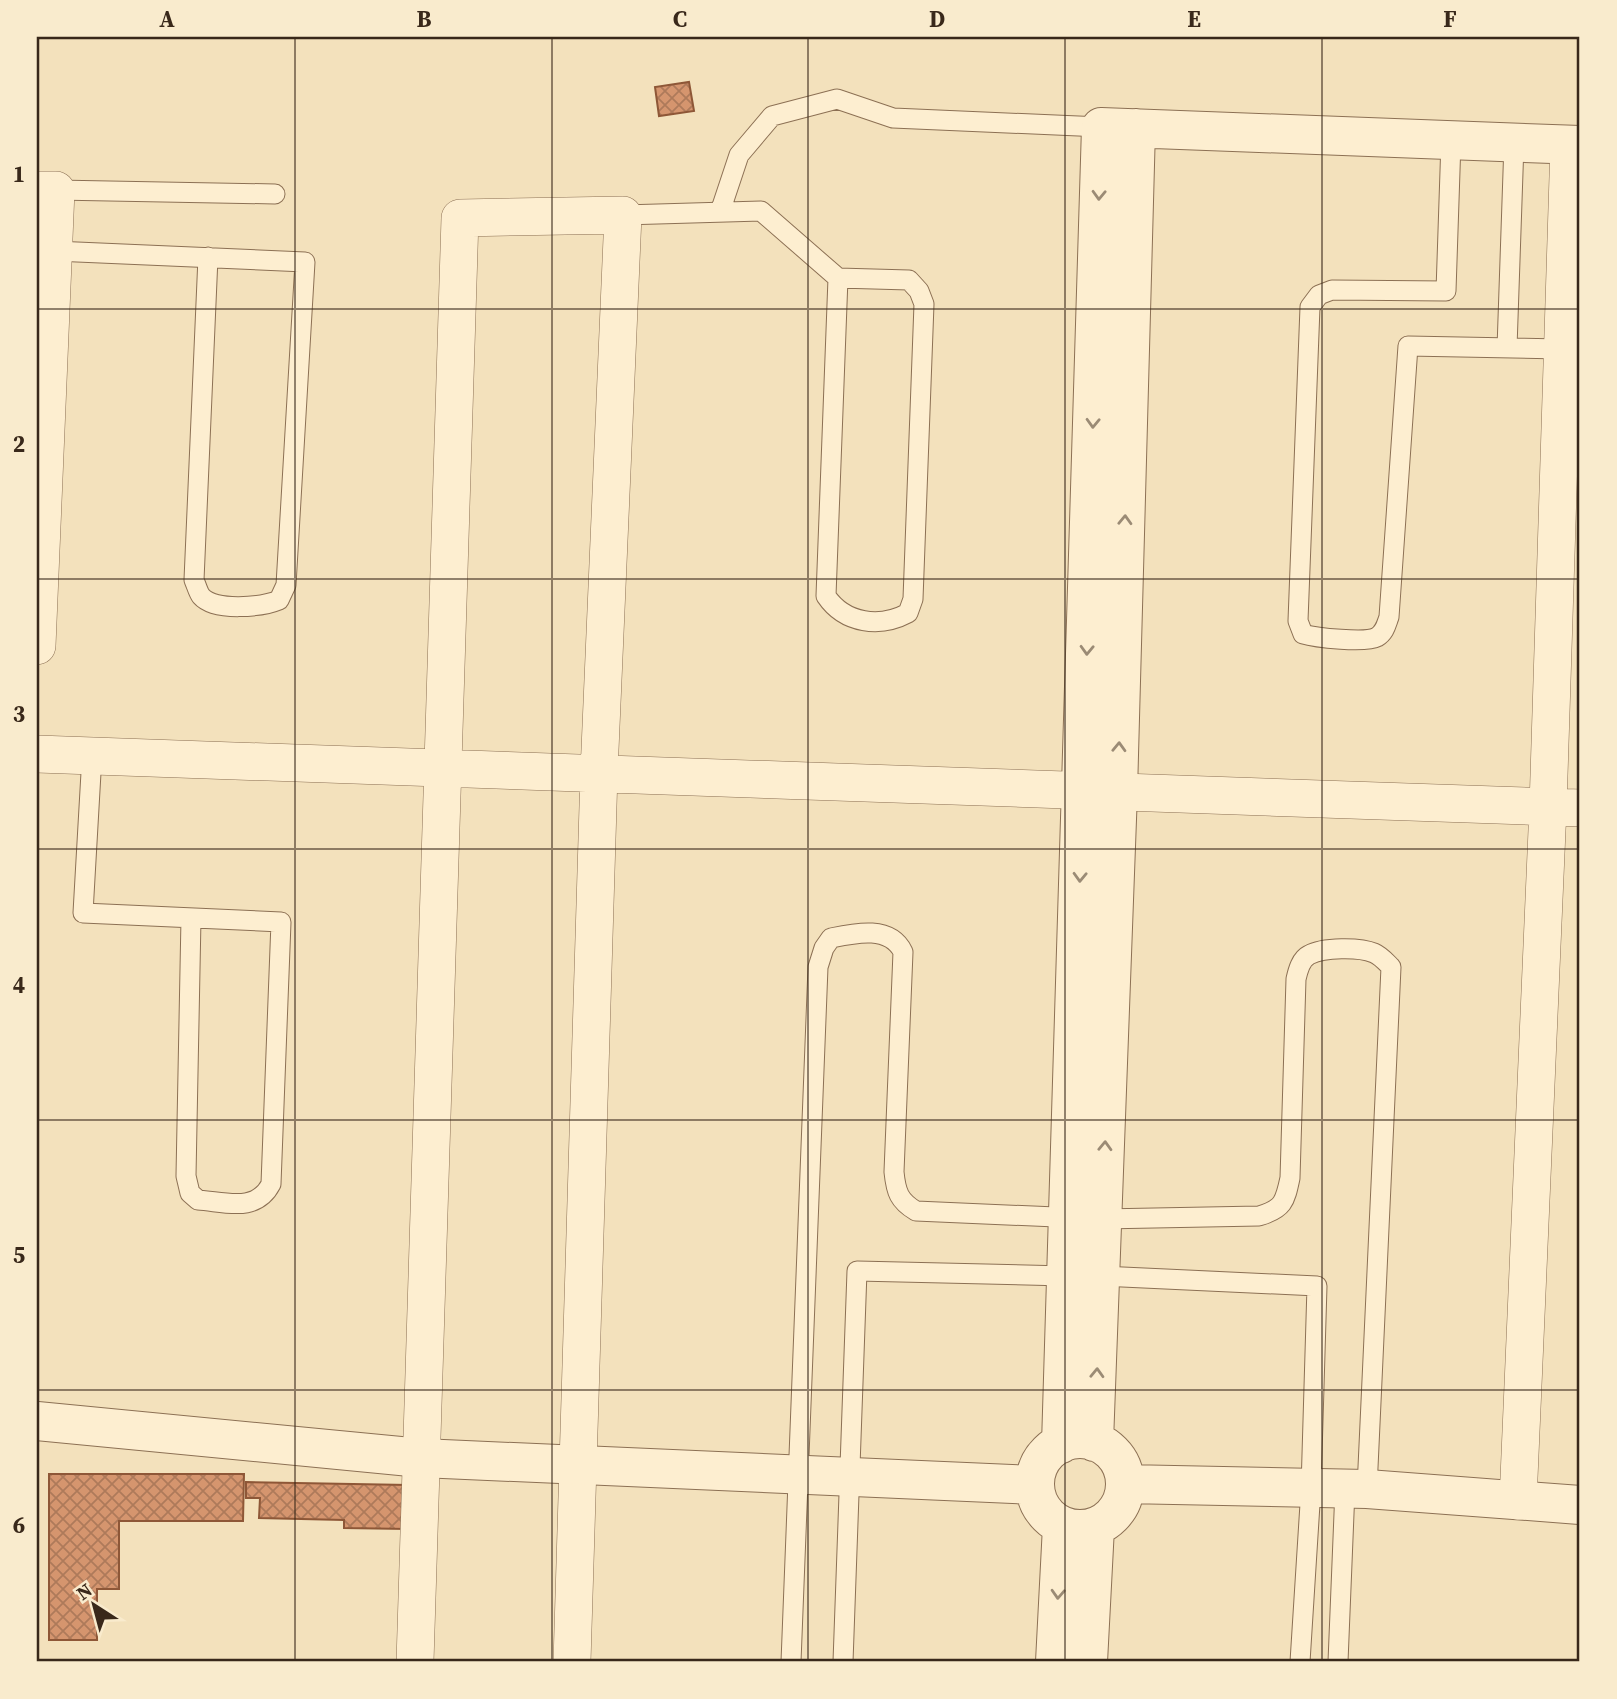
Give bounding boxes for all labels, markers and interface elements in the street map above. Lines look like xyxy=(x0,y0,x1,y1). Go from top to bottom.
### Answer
text: A xyxy=(159,3,175,35)
text: B xyxy=(417,3,432,35)
text: C xyxy=(673,3,687,35)
text: D xyxy=(929,3,945,35)
text: E xyxy=(1187,3,1201,35)
text: F xyxy=(1443,3,1457,35)
text: 1 xyxy=(13,158,25,190)
one-way arrow xyxy=(1092,190,1107,201)
one-way arrow xyxy=(1085,418,1101,428)
text: 2 xyxy=(13,428,25,460)
one-way arrow xyxy=(1118,514,1133,525)
one-way arrow xyxy=(1079,645,1094,656)
text: 3 xyxy=(13,698,25,730)
one-way arrow xyxy=(1112,742,1127,753)
one-way arrow xyxy=(1072,872,1087,883)
text: 4 xyxy=(13,969,25,1001)
one-way arrow xyxy=(1097,1140,1112,1151)
text: 5 xyxy=(13,1239,25,1271)
one-way arrow xyxy=(1089,1368,1104,1379)
text: 6 xyxy=(13,1509,25,1541)
north arrow xyxy=(60,1570,130,1640)
text: N xyxy=(71,1577,97,1606)
one-way arrow xyxy=(1051,1589,1066,1600)

